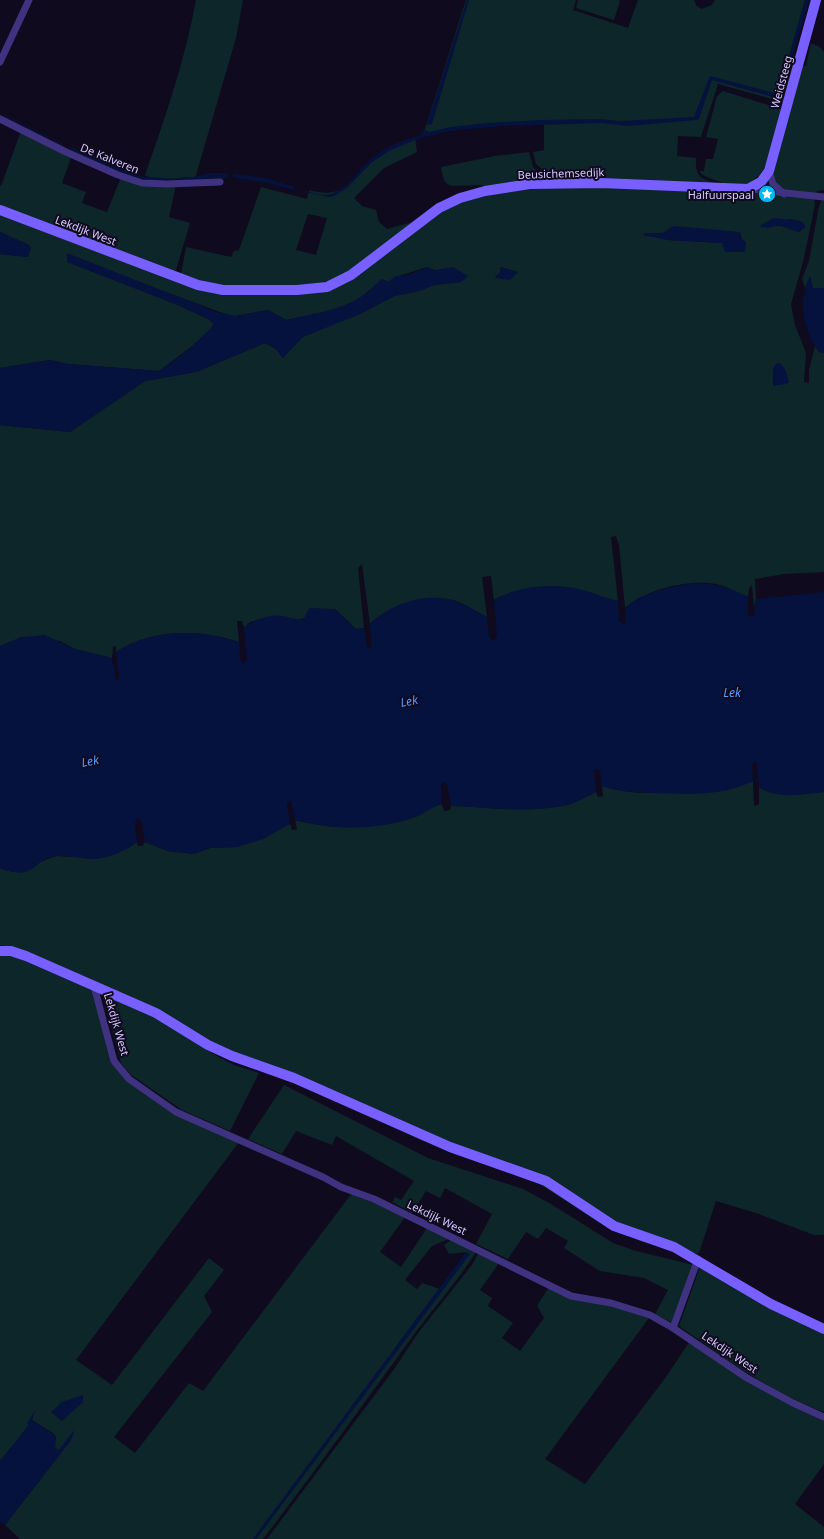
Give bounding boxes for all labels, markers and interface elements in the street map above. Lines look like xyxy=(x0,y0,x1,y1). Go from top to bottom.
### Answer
street label: Weidsteeg xyxy=(767,54,795,110)
street label: De Kalveren xyxy=(78,139,142,177)
street label: Beusichemsedijk xyxy=(517,164,605,182)
place icon: Halfuurspaal xyxy=(757,184,777,204)
place label: Halfuurspaal xyxy=(688,187,754,202)
street label: Lekdijk West xyxy=(53,211,119,249)
water label: Lek xyxy=(723,684,742,701)
water label: Lek xyxy=(399,691,420,711)
water label: Lek xyxy=(80,751,101,771)
street label: Lekdijk West xyxy=(101,991,133,1057)
street label: Lekdijk West xyxy=(405,1196,469,1238)
street label: Lekdijk West xyxy=(699,1328,761,1376)

